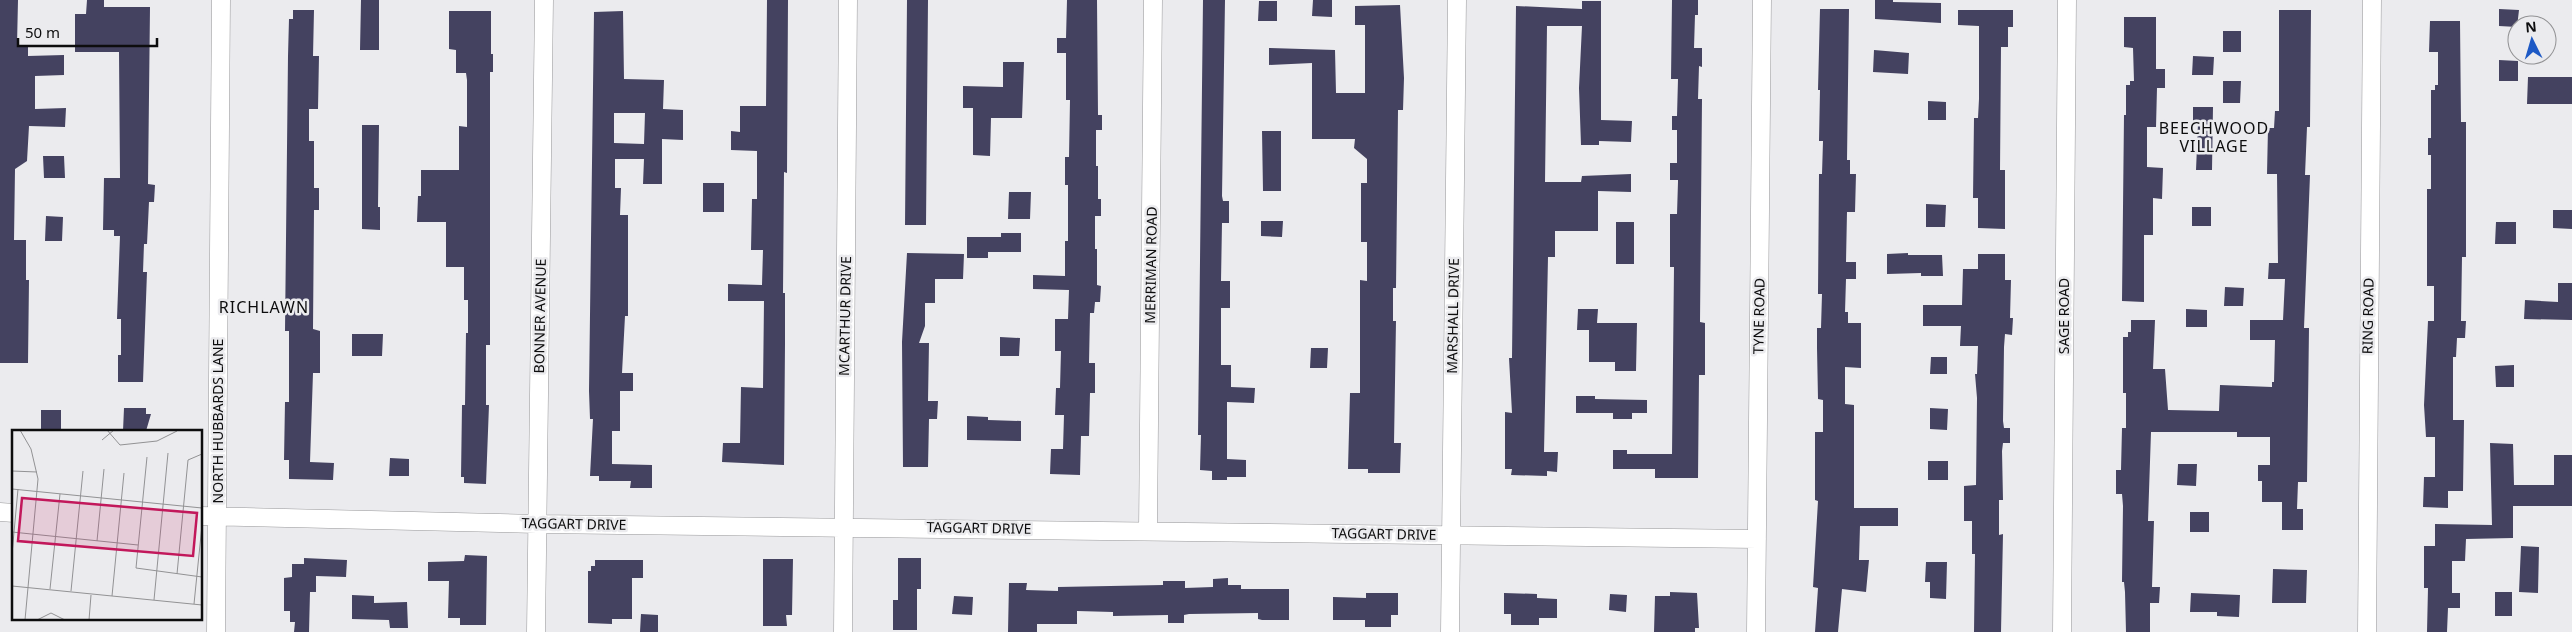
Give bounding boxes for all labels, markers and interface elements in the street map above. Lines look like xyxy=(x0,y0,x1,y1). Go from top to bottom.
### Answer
scale bar xyxy=(18,15,156,47)
north arrow xyxy=(2507,15,2557,65)
text: N xyxy=(2524,17,2537,37)
text: 50 m xyxy=(25,22,60,42)
district label: BEECHWOOD VILLAGE xyxy=(2159,117,2269,157)
street label: MERRIMAN ROAD xyxy=(1140,206,1161,324)
street label: MCARTHUR DRIVE xyxy=(834,256,855,376)
street label: BONNER AVENUE xyxy=(529,258,550,373)
street label: MARSHALL DRIVE xyxy=(1442,258,1463,374)
street label: TYNE ROAD xyxy=(1748,278,1769,354)
street label: SAGE ROAD xyxy=(2054,278,2073,354)
street label: RING ROAD xyxy=(2357,278,2378,354)
district label: RICHLAWN xyxy=(219,296,309,318)
street label: NORTH HUBBARDS LANE xyxy=(208,339,227,503)
inset map xyxy=(12,430,202,620)
street label: TAGGART DRIVE xyxy=(521,513,627,534)
street label: TAGGART DRIVE xyxy=(926,517,1032,538)
street label: TAGGART DRIVE xyxy=(1331,523,1437,544)

